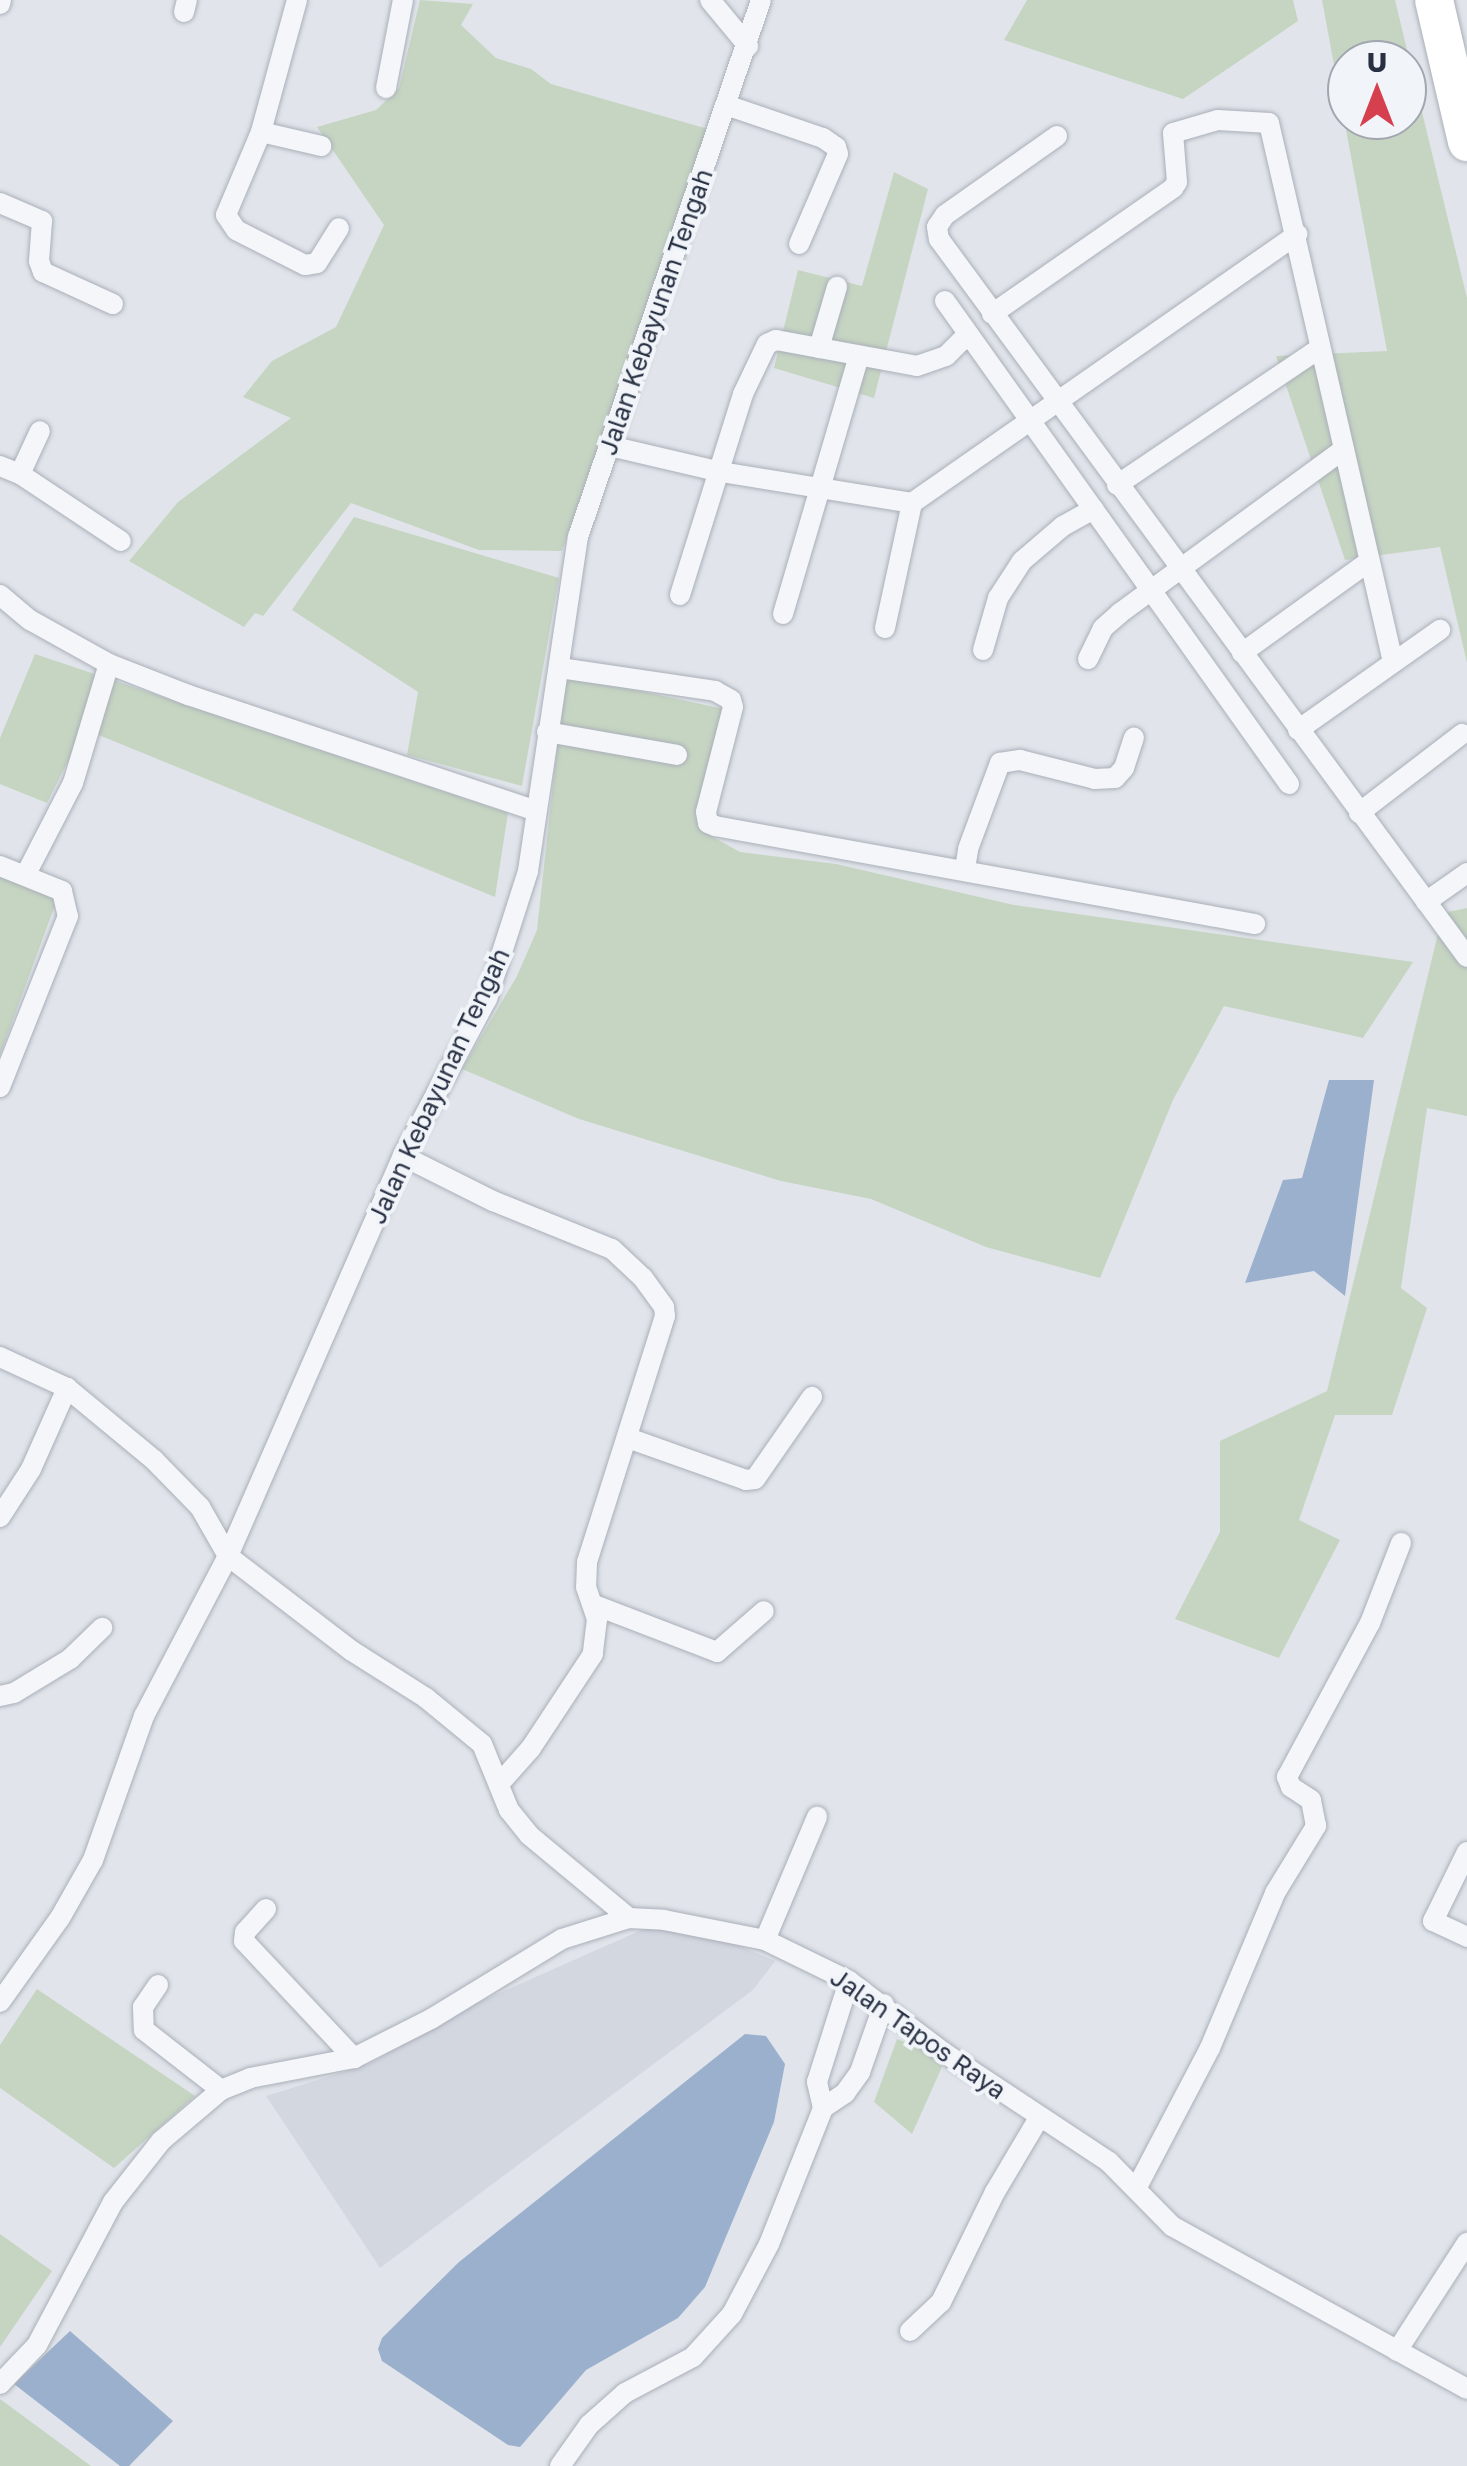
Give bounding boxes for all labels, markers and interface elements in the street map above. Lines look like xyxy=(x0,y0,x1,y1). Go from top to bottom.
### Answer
north arrow xyxy=(1327,40,1427,140)
text: U xyxy=(1367,45,1387,78)
street label: Jalan Kebayunan Tengah xyxy=(593,165,719,459)
street label: Jalan Kebayunan Tengah xyxy=(362,944,516,1228)
street label: Jalan Tapos Raya xyxy=(825,1962,1011,2106)

